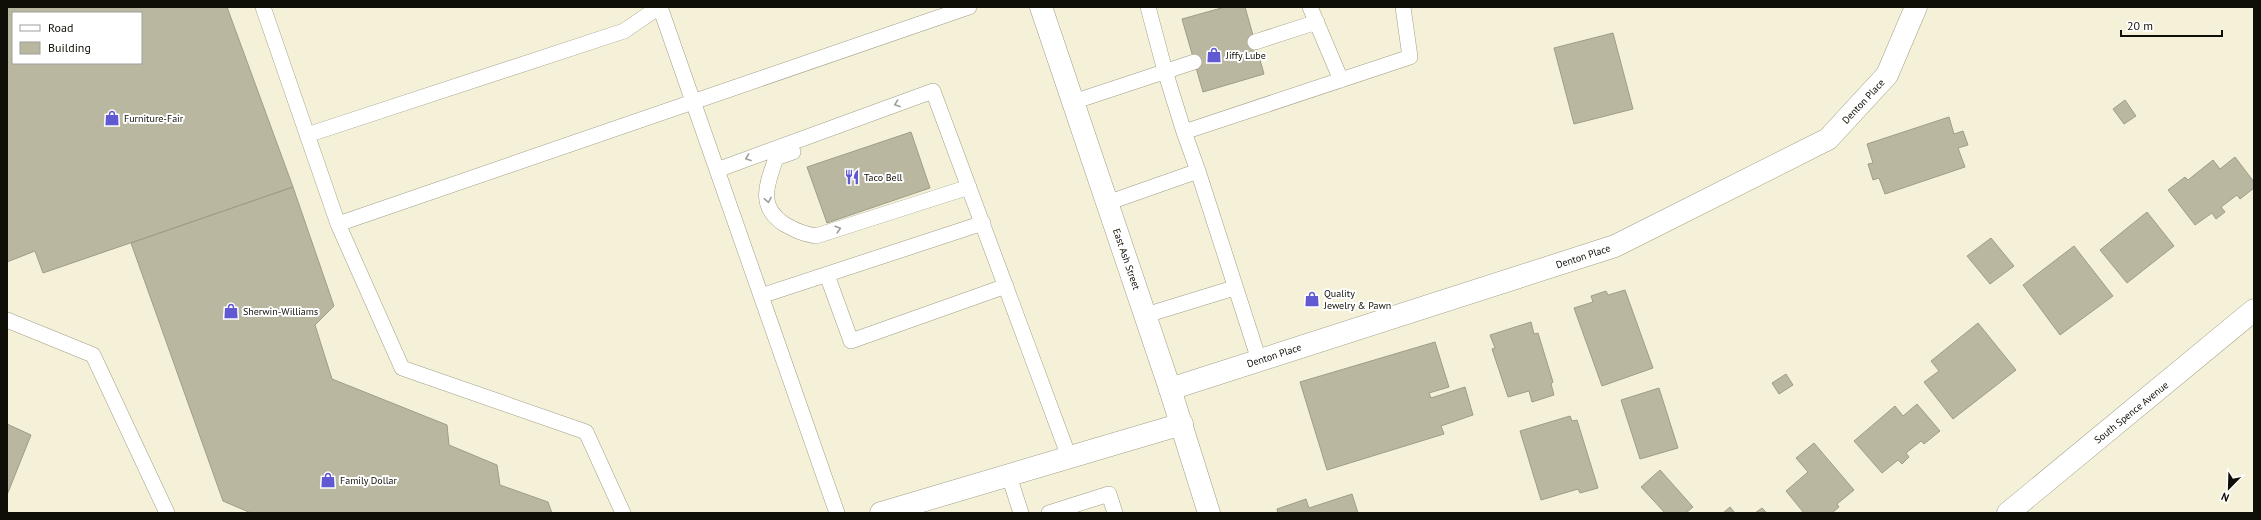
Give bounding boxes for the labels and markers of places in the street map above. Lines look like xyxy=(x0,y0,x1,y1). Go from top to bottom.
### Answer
shop icon: Jiffy Lube xyxy=(1205,46,1223,64)
place label: Jiffy Lube xyxy=(1225,49,1266,62)
shop icon: Furniture-Fair xyxy=(103,109,121,127)
place label: Furniture-Fair xyxy=(124,112,184,125)
restaurant icon: Taco Bell xyxy=(843,168,861,186)
place label: Taco Bell xyxy=(864,171,903,184)
place label: Quality Jewelry & Pawn xyxy=(1323,287,1391,312)
shop icon: Quality Jewelry & Pawn xyxy=(1303,290,1321,308)
shop icon: Sherwin-Williams xyxy=(222,302,240,320)
place label: Sherwin-Williams xyxy=(243,305,318,318)
shop icon: Family Dollar xyxy=(319,471,337,489)
place label: Family Dollar xyxy=(340,474,398,487)

